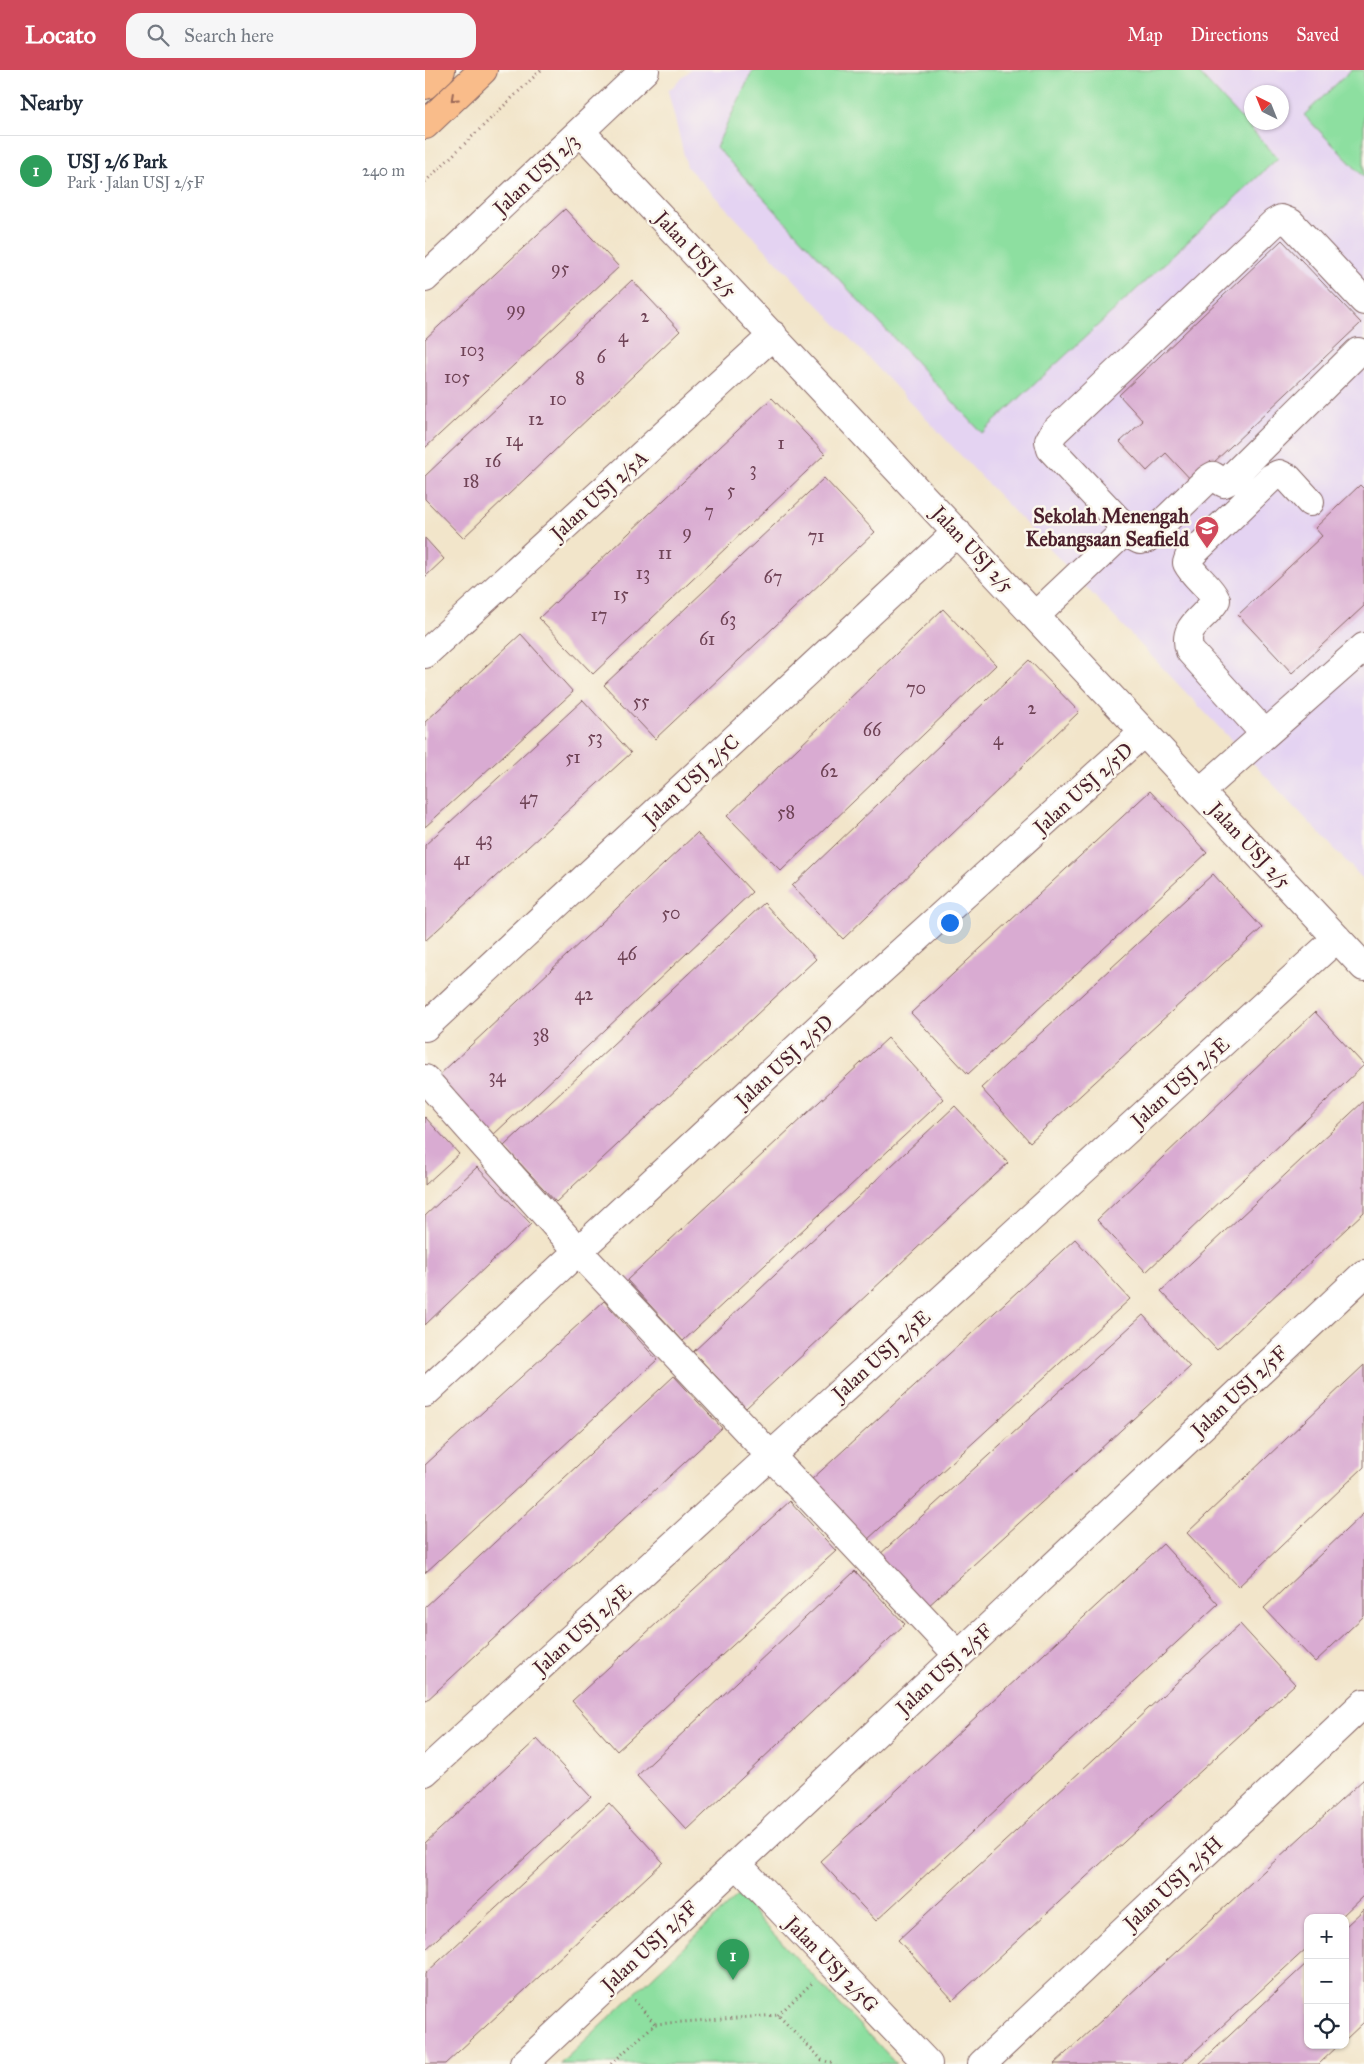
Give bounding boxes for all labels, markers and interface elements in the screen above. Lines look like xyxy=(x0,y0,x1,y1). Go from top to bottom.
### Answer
search box xyxy=(126,13,476,58)
text: Locato xyxy=(25,20,96,50)
icon: search xyxy=(144,21,172,49)
text: Search here xyxy=(184,24,274,47)
text: Map xyxy=(1127,24,1163,46)
text: Directions xyxy=(1191,24,1268,46)
text: Saved xyxy=(1296,24,1339,46)
north arrow xyxy=(1244,85,1289,130)
text: Nearby xyxy=(20,90,83,116)
one-way arrow xyxy=(451,92,460,101)
street label: Jalan USJ 2/3 xyxy=(487,128,584,222)
text: USJ 2/6 Park xyxy=(67,150,167,173)
text: 1 xyxy=(33,161,39,180)
text: 240 m xyxy=(362,161,405,180)
text: Park · Jalan USJ 2/5F xyxy=(67,173,204,192)
street label: Jalan USJ 2/5 xyxy=(648,204,742,303)
house number: 95 xyxy=(551,257,570,279)
house number: 99 xyxy=(506,298,526,320)
house number: 2 xyxy=(641,305,650,327)
house number: 4 xyxy=(618,325,629,347)
house number: 103 xyxy=(460,339,484,361)
house number: 6 xyxy=(596,346,606,368)
house number: 105 xyxy=(444,366,471,388)
house number: 8 xyxy=(575,367,585,389)
house number: 10 xyxy=(549,388,567,410)
house number: 12 xyxy=(528,408,544,430)
house number: 14 xyxy=(505,429,524,451)
house number: 1 xyxy=(777,432,785,454)
street label: Jalan USJ 2/5A xyxy=(544,445,654,547)
house number: 16 xyxy=(485,450,502,472)
house number: 3 xyxy=(749,458,757,480)
house number: 18 xyxy=(463,470,479,492)
house number: 5 xyxy=(727,479,736,501)
street label: Jalan USJ 2/5 xyxy=(925,499,1019,598)
house number: 7 xyxy=(704,500,714,522)
place label: Sekolah Menengah Kebangsaan Seafield xyxy=(1025,504,1190,552)
school or university icon: Sekolah Menengah Kebangsaan Seafield xyxy=(1194,515,1220,549)
house number: 9 xyxy=(682,521,692,543)
house number: 71 xyxy=(808,525,824,547)
house number: 11 xyxy=(658,542,672,564)
house number: 13 xyxy=(636,562,650,584)
house number: 67 xyxy=(764,566,782,588)
house number: 15 xyxy=(613,583,629,605)
house number: 17 xyxy=(591,604,607,626)
house number: 63 xyxy=(720,608,736,630)
house number: 61 xyxy=(699,628,715,650)
house number: 70 xyxy=(906,677,926,699)
house number: 55 xyxy=(633,690,650,712)
house number: 2 xyxy=(1028,697,1037,719)
house number: 66 xyxy=(863,719,882,741)
house number: 53 xyxy=(587,726,603,748)
house number: 4 xyxy=(993,728,1004,750)
street label: Jalan USJ 2/5C xyxy=(636,729,745,833)
street label: Jalan USJ 2/5D xyxy=(1027,737,1138,841)
house number: 51 xyxy=(565,746,581,768)
house number: 62 xyxy=(820,760,838,782)
house number: 47 xyxy=(520,787,538,809)
street label: Jalan USJ 2/5 xyxy=(1202,795,1296,894)
house number: 58 xyxy=(777,801,795,823)
house number: 43 xyxy=(475,828,493,850)
house number: 41 xyxy=(453,848,471,870)
house number: 50 xyxy=(662,902,680,924)
your location xyxy=(937,910,963,936)
house number: 46 xyxy=(617,943,637,965)
house number: 42 xyxy=(575,983,594,1005)
street label: Jalan USJ 2/5D xyxy=(729,1010,839,1114)
house number: 38 xyxy=(533,1024,549,1046)
street label: Jalan USJ 2/5E xyxy=(1125,1032,1235,1134)
house number: 34 xyxy=(488,1065,507,1087)
street label: Jalan USJ 2/5E xyxy=(826,1305,936,1407)
street label: Jalan USJ 2/5F xyxy=(1185,1341,1293,1444)
street label: Jalan USJ 2/5E xyxy=(527,1579,637,1681)
street label: Jalan USJ 2/5F xyxy=(890,1619,998,1722)
street label: Jalan USJ 2/5H xyxy=(1117,1831,1228,1937)
street label: Jalan USJ 2/5F xyxy=(595,1896,703,1999)
street label: Jalan USJ 2/5G xyxy=(778,1910,884,2018)
map controls xyxy=(1304,1914,1349,2049)
button: + xyxy=(1304,1914,1349,1959)
pin: 1 xyxy=(717,1939,749,1980)
button: − xyxy=(1304,1959,1349,2004)
button: locate xyxy=(1304,2004,1349,2049)

